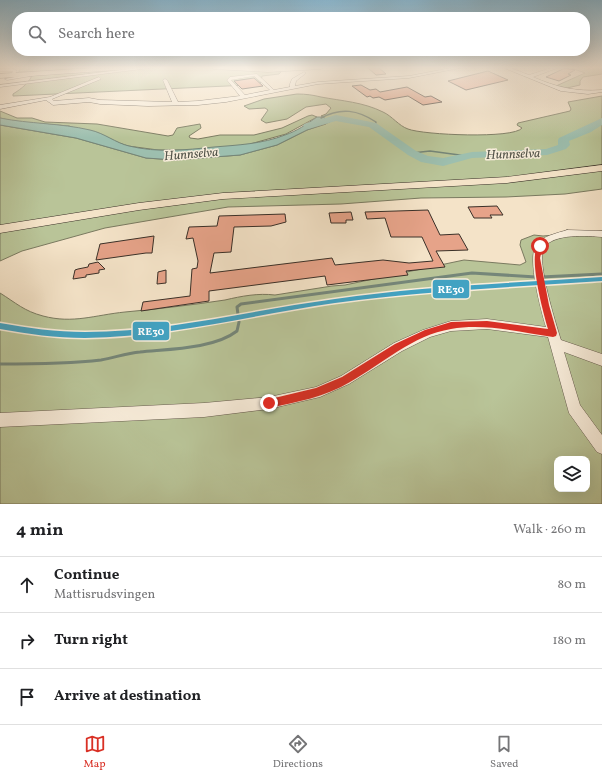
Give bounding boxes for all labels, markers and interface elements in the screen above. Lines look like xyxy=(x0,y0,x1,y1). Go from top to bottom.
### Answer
search box xyxy=(12,12,590,56)
icon: search xyxy=(26,23,48,45)
text: Search here xyxy=(58,24,135,45)
water label: Hunnselva xyxy=(163,144,219,166)
water label: Hunnselva xyxy=(485,145,541,165)
route start xyxy=(531,237,549,255)
line badge: RE30 xyxy=(432,279,470,299)
text: RE30 xyxy=(438,283,465,298)
line badge: RE30 xyxy=(132,321,170,341)
text: RE30 xyxy=(138,325,165,340)
route end xyxy=(260,394,278,412)
map controls xyxy=(554,456,590,492)
button: layers xyxy=(554,456,590,492)
text: 4 min xyxy=(16,519,63,542)
text: Walk · 260 m xyxy=(513,521,586,539)
text: Continue xyxy=(54,565,119,586)
icon: ahead xyxy=(16,574,38,596)
text: 80 m xyxy=(557,576,586,594)
text: Mattisrudsvingen xyxy=(54,586,155,604)
icon: right xyxy=(16,630,38,652)
text: Turn right xyxy=(54,630,128,651)
text: 180 m xyxy=(552,632,586,650)
icon: arrive xyxy=(16,686,38,708)
text: Arrive at destination xyxy=(54,686,201,707)
tab: Map xyxy=(84,733,106,772)
tab: Directions xyxy=(273,733,323,772)
tab: Saved xyxy=(490,733,518,772)

